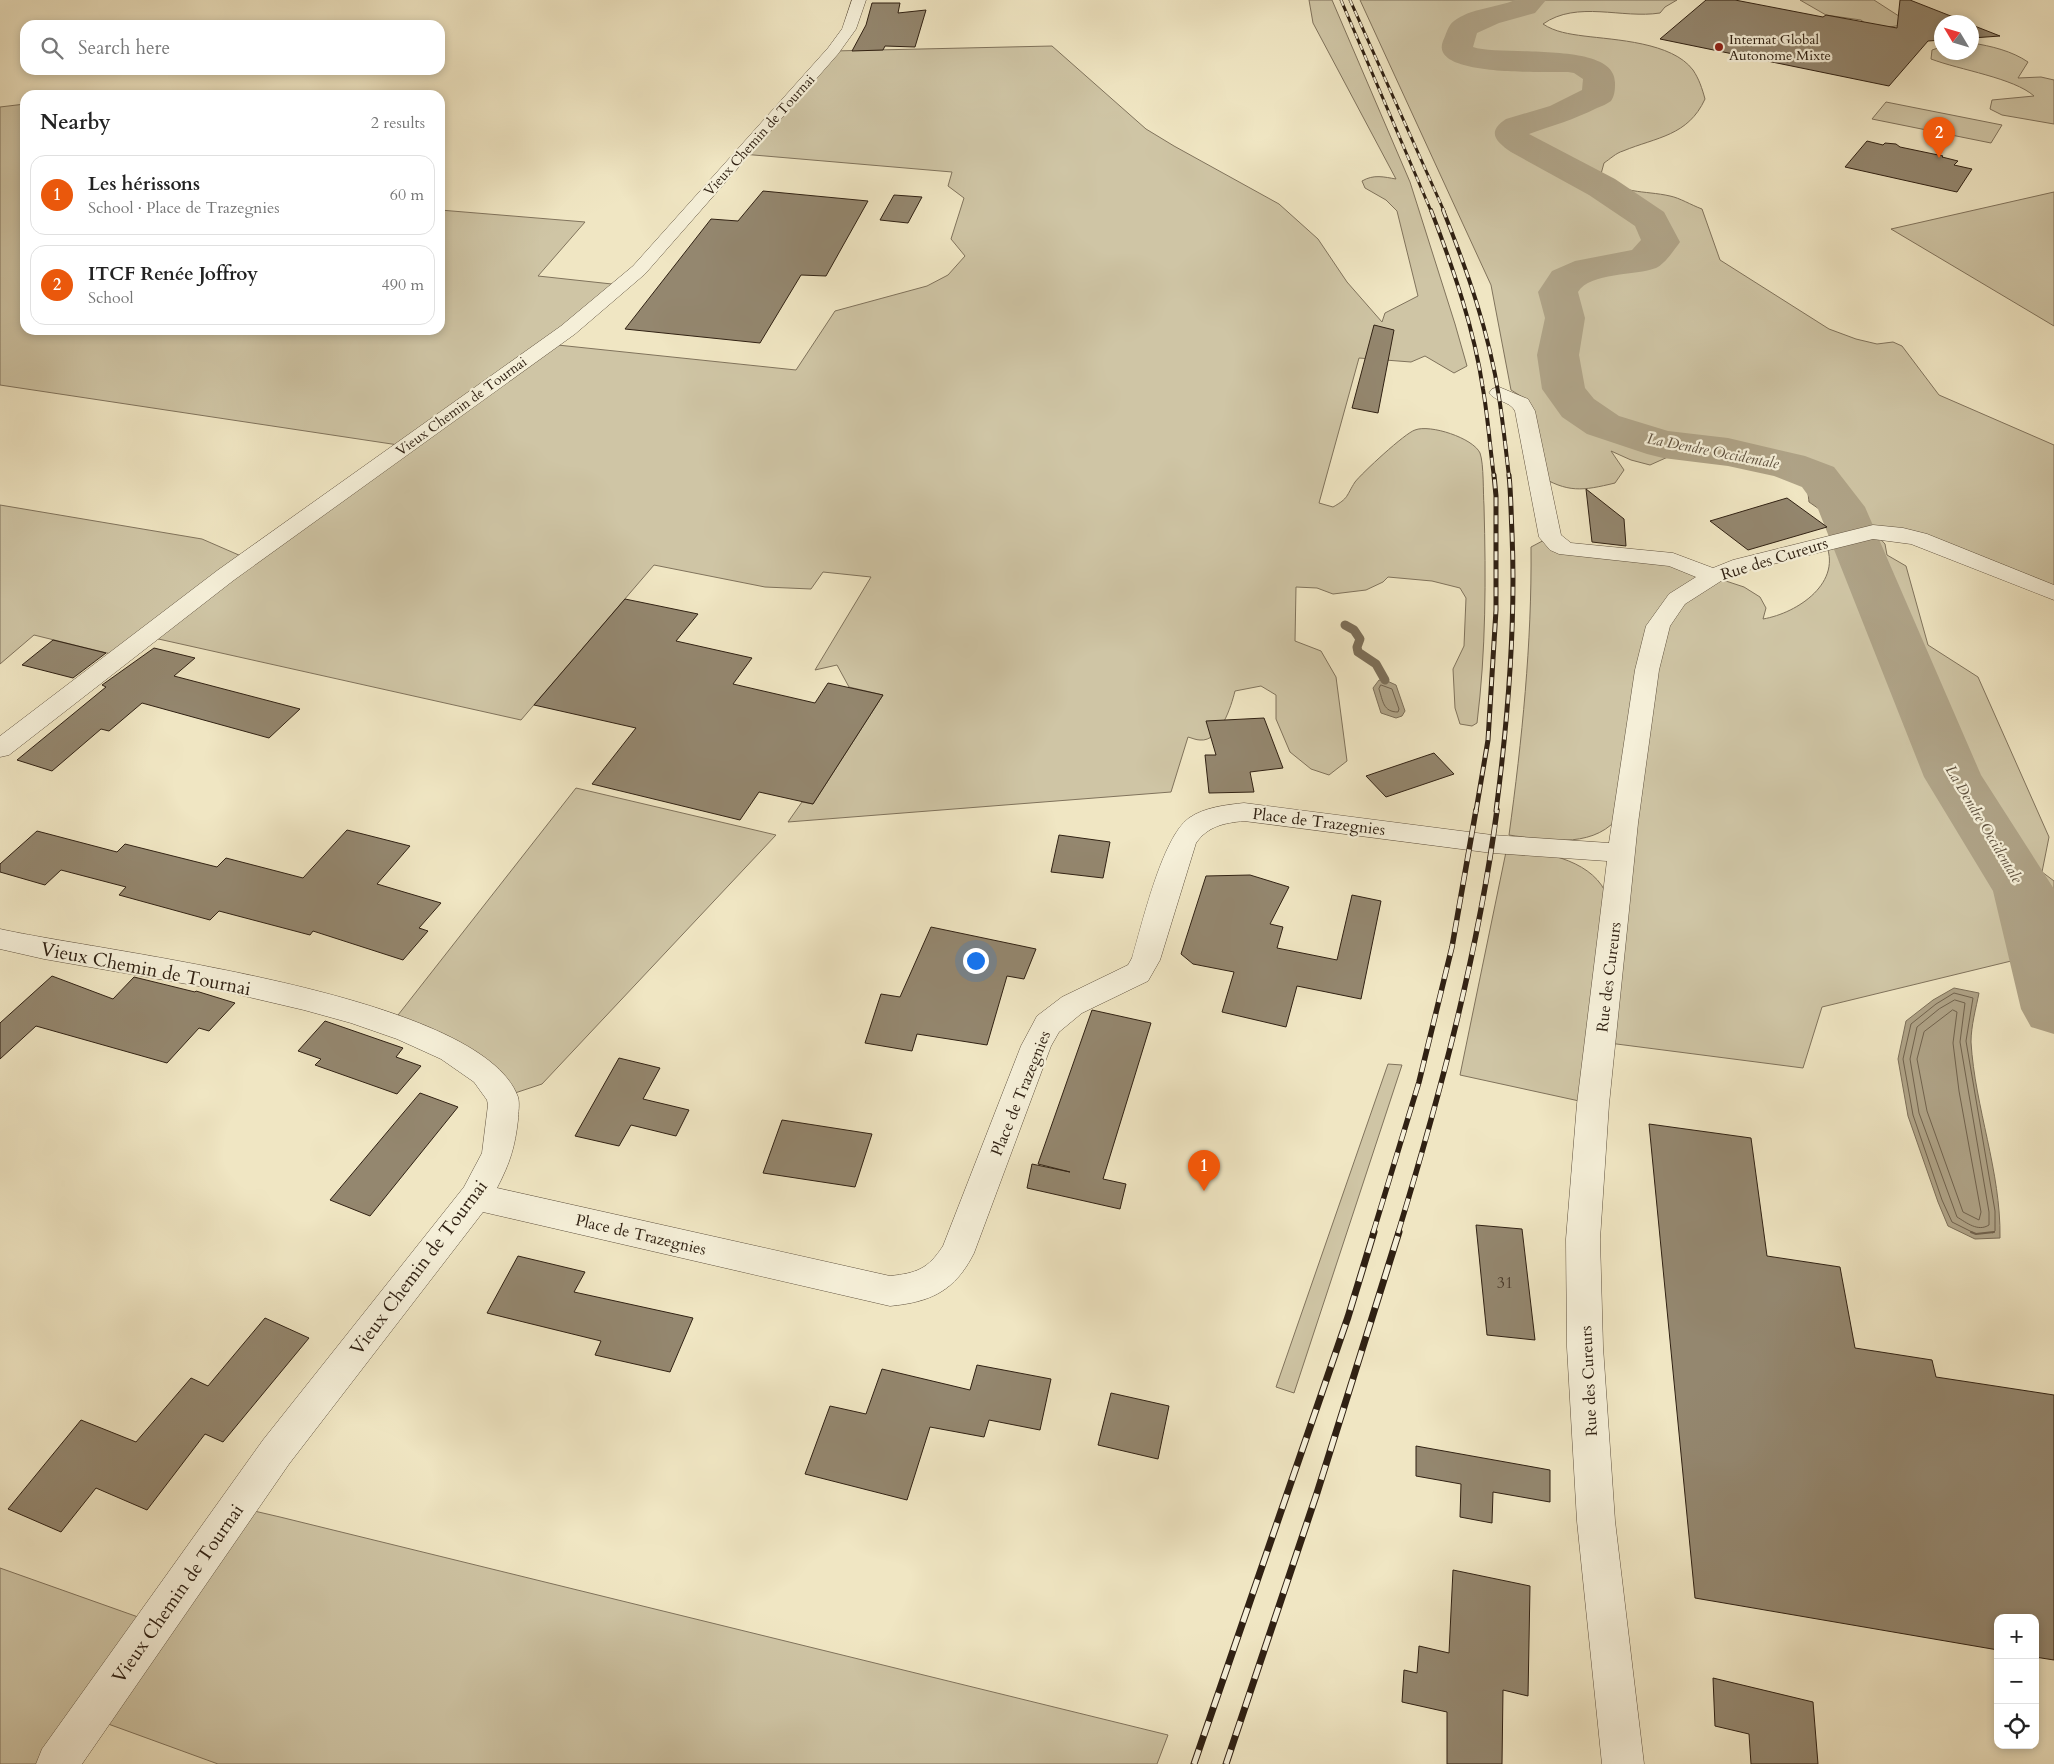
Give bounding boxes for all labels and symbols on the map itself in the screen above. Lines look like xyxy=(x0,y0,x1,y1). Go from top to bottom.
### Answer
north arrow xyxy=(1934,15,1979,60)
place label: Internat Global Autonome Mixte xyxy=(1729,30,1831,65)
marker: Internat Global Autonome Mixte xyxy=(1713,41,1725,53)
street label: Vieux Chemin de Tournai xyxy=(700,70,819,200)
pin: 2 xyxy=(1923,117,1955,158)
street label: Vieux Chemin de Tournai xyxy=(392,352,531,460)
water label: La Dendre Occidentale xyxy=(1645,428,1781,474)
street label: Rue des Cureurs xyxy=(1718,532,1831,586)
water label: La Dendre Occidentale xyxy=(1941,761,2027,887)
street label: Place de Trazegnies xyxy=(1251,803,1386,841)
street label: Rue des Cureurs xyxy=(1591,921,1627,1034)
street label: Vieux Chemin de Tournai xyxy=(39,936,253,1002)
your location xyxy=(963,948,989,974)
street label: Place de Trazegnies xyxy=(986,1027,1056,1159)
pin: 1 xyxy=(1188,1150,1220,1191)
street label: Vieux Chemin de Tournai xyxy=(344,1174,493,1361)
street label: Place de Trazegnies xyxy=(573,1209,708,1261)
house number: 31 xyxy=(1497,1272,1513,1294)
street label: Rue des Cureurs xyxy=(1575,1325,1603,1437)
street label: Vieux Chemin de Tournai xyxy=(106,1499,250,1689)

